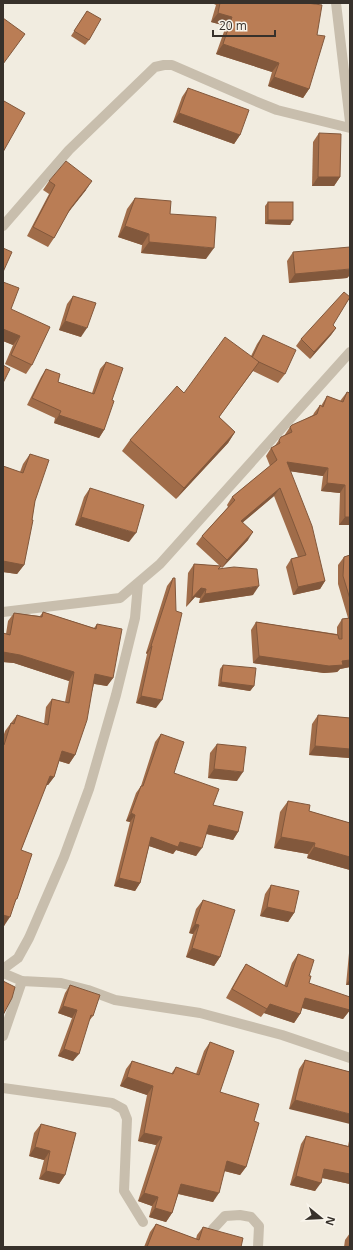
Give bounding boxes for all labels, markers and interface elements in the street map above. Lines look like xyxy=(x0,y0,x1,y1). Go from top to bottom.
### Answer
scale bar xyxy=(213,12,275,38)
text: 20 m xyxy=(219,17,247,34)
north arrow xyxy=(301,1198,341,1238)
text: N xyxy=(322,1215,340,1228)

